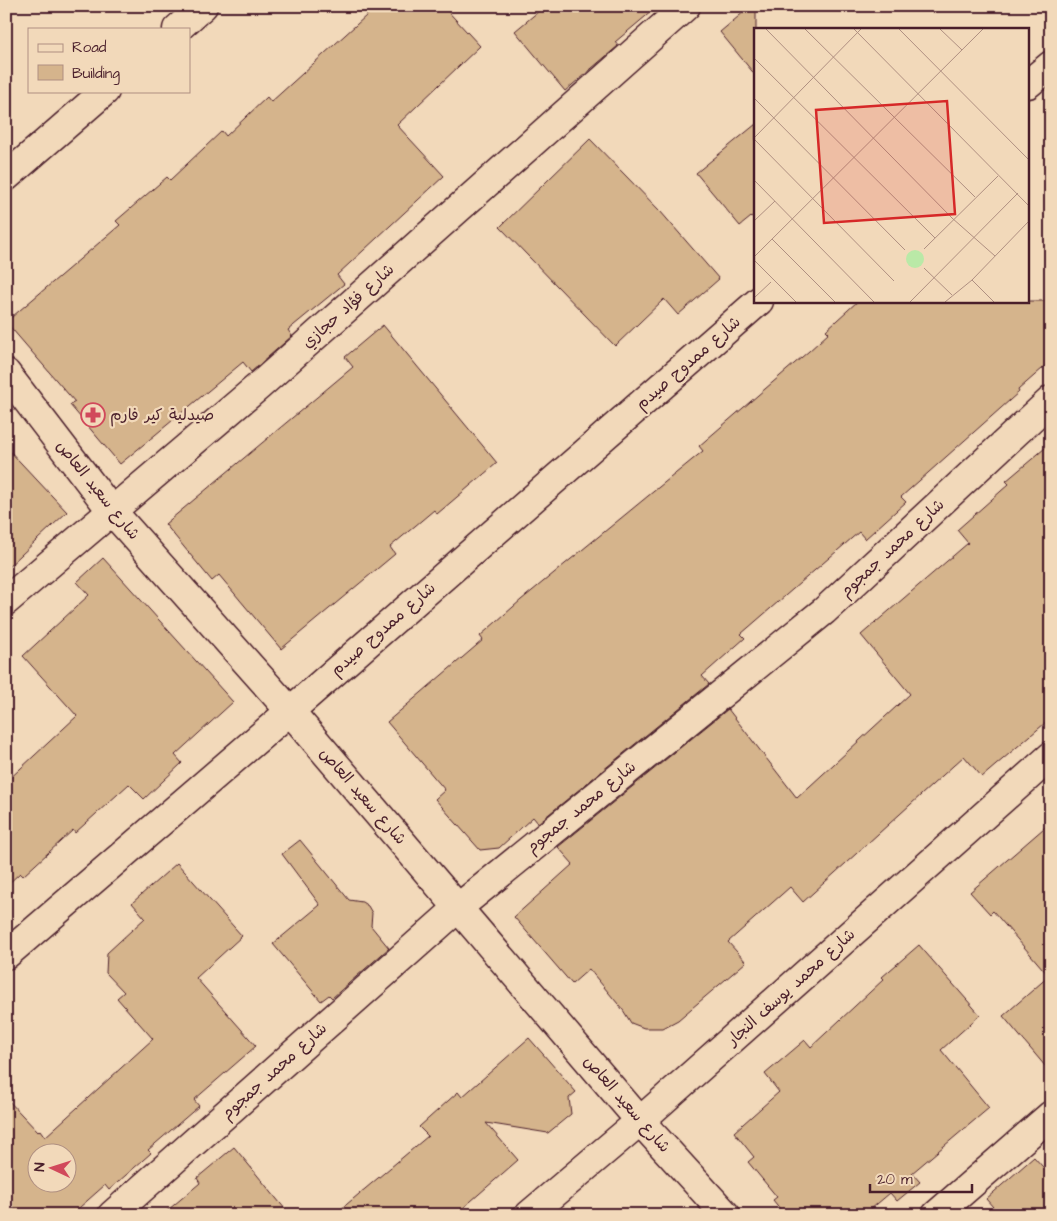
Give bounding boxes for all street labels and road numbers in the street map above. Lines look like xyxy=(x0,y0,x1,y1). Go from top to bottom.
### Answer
street label: شارع فؤاد حجازي xyxy=(297,259,399,353)
street label: شارع ممدوح صيدم xyxy=(631,311,746,416)
street label: شارع سعيد العاص xyxy=(51,436,145,544)
street label: شارع محمد جمجوم xyxy=(835,494,950,603)
street label: شارع ممدوح صيدم xyxy=(326,577,441,682)
street label: شارع سعيد العاص xyxy=(315,743,411,849)
street label: شارع محمد جمجوم xyxy=(521,756,641,859)
street label: شارع محمد يوسف النجار xyxy=(721,923,860,1052)
street label: شارع محمد جمجوم xyxy=(216,1018,332,1125)
street label: شارع سعيد العاص xyxy=(579,1051,675,1157)

